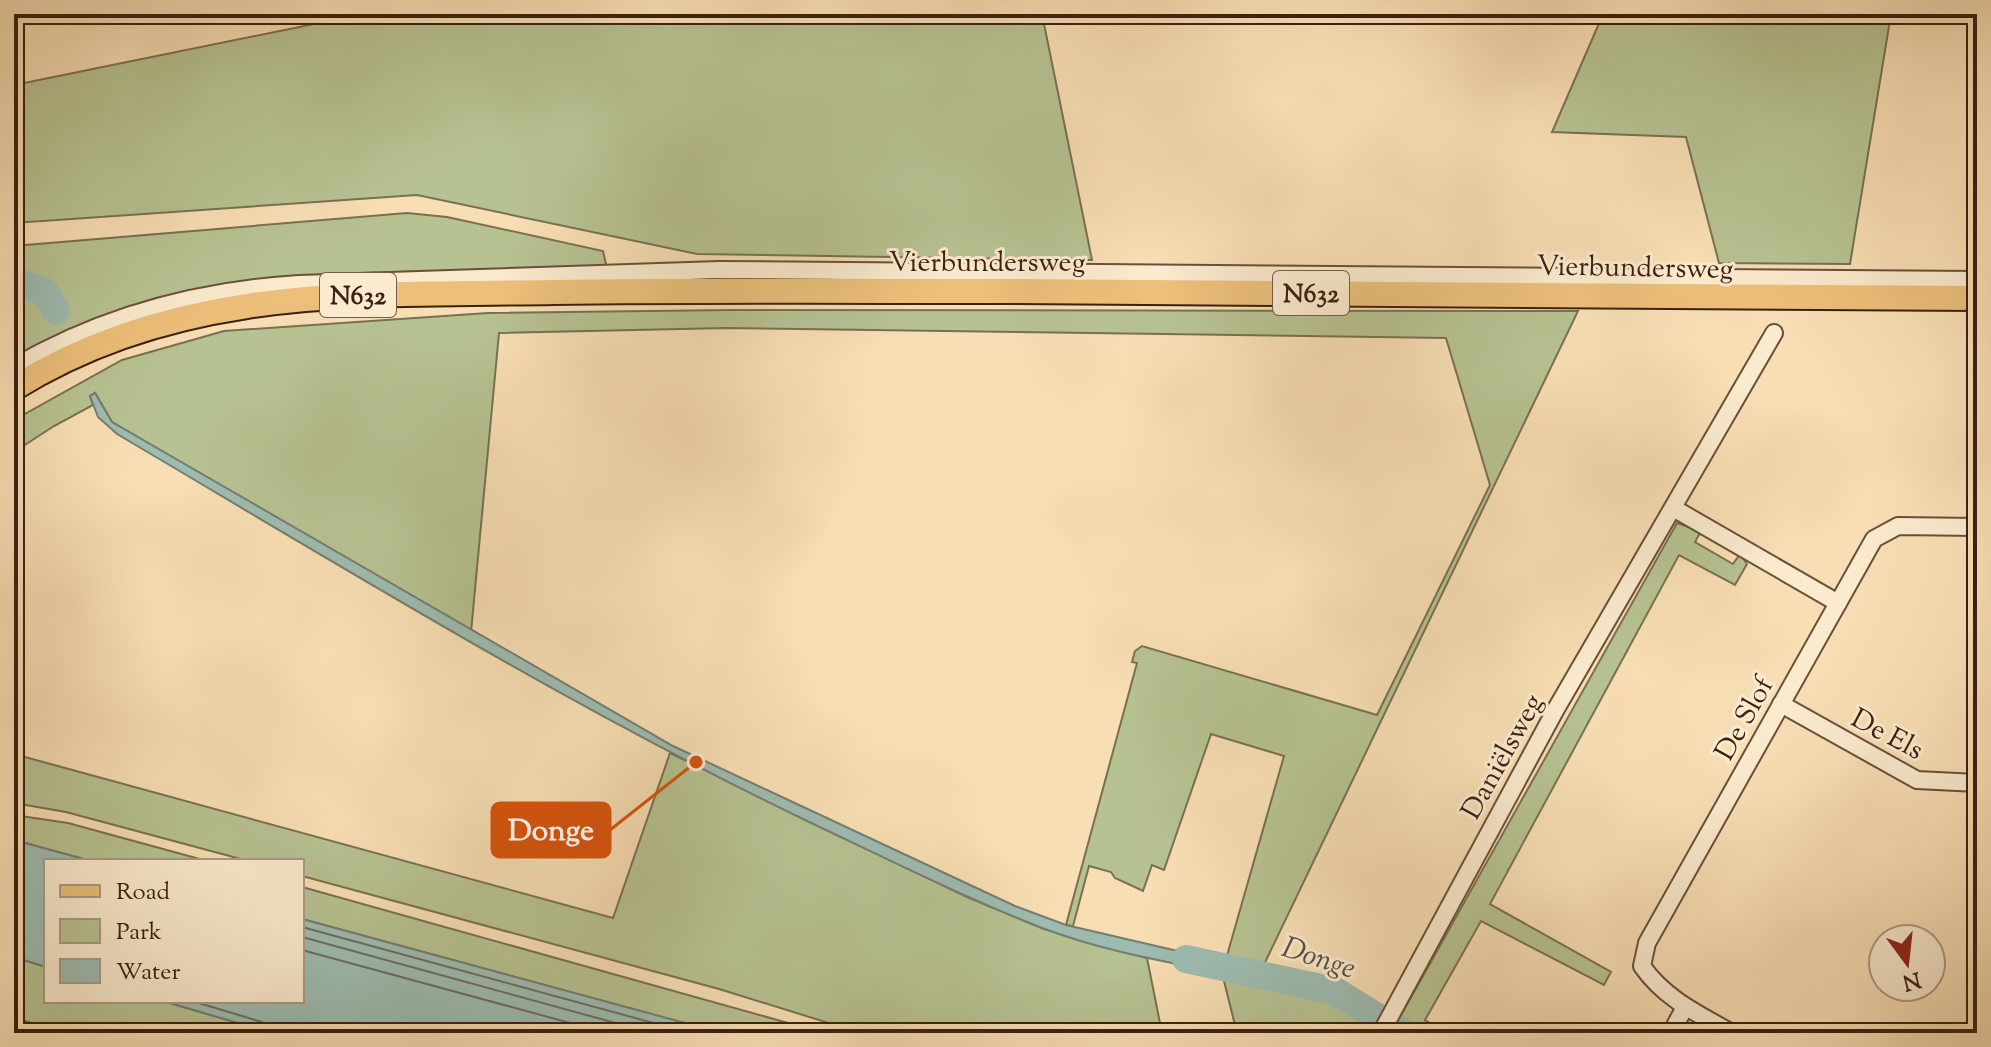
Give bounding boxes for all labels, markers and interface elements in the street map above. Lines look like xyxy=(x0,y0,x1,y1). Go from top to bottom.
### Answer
street label: Vierbundersweg xyxy=(889,244,1085,284)
street label: Vierbundersweg xyxy=(1536,247,1734,291)
road number: N632 xyxy=(1273,271,1349,315)
road number: N632 xyxy=(320,273,396,317)
street label: De Slof xyxy=(1706,669,1786,769)
street label: Daniëlsweg xyxy=(1453,687,1555,828)
street label: De Els xyxy=(1843,700,1930,771)
callout: Donge xyxy=(492,803,610,857)
text: Donge xyxy=(508,811,594,854)
legend xyxy=(44,859,304,1003)
text: Road xyxy=(116,876,170,910)
text: Park xyxy=(116,916,162,950)
north arrow xyxy=(1867,923,1947,1003)
water label: Donge xyxy=(1276,927,1361,991)
text: Water xyxy=(116,956,180,990)
text: N xyxy=(1898,962,1924,997)

